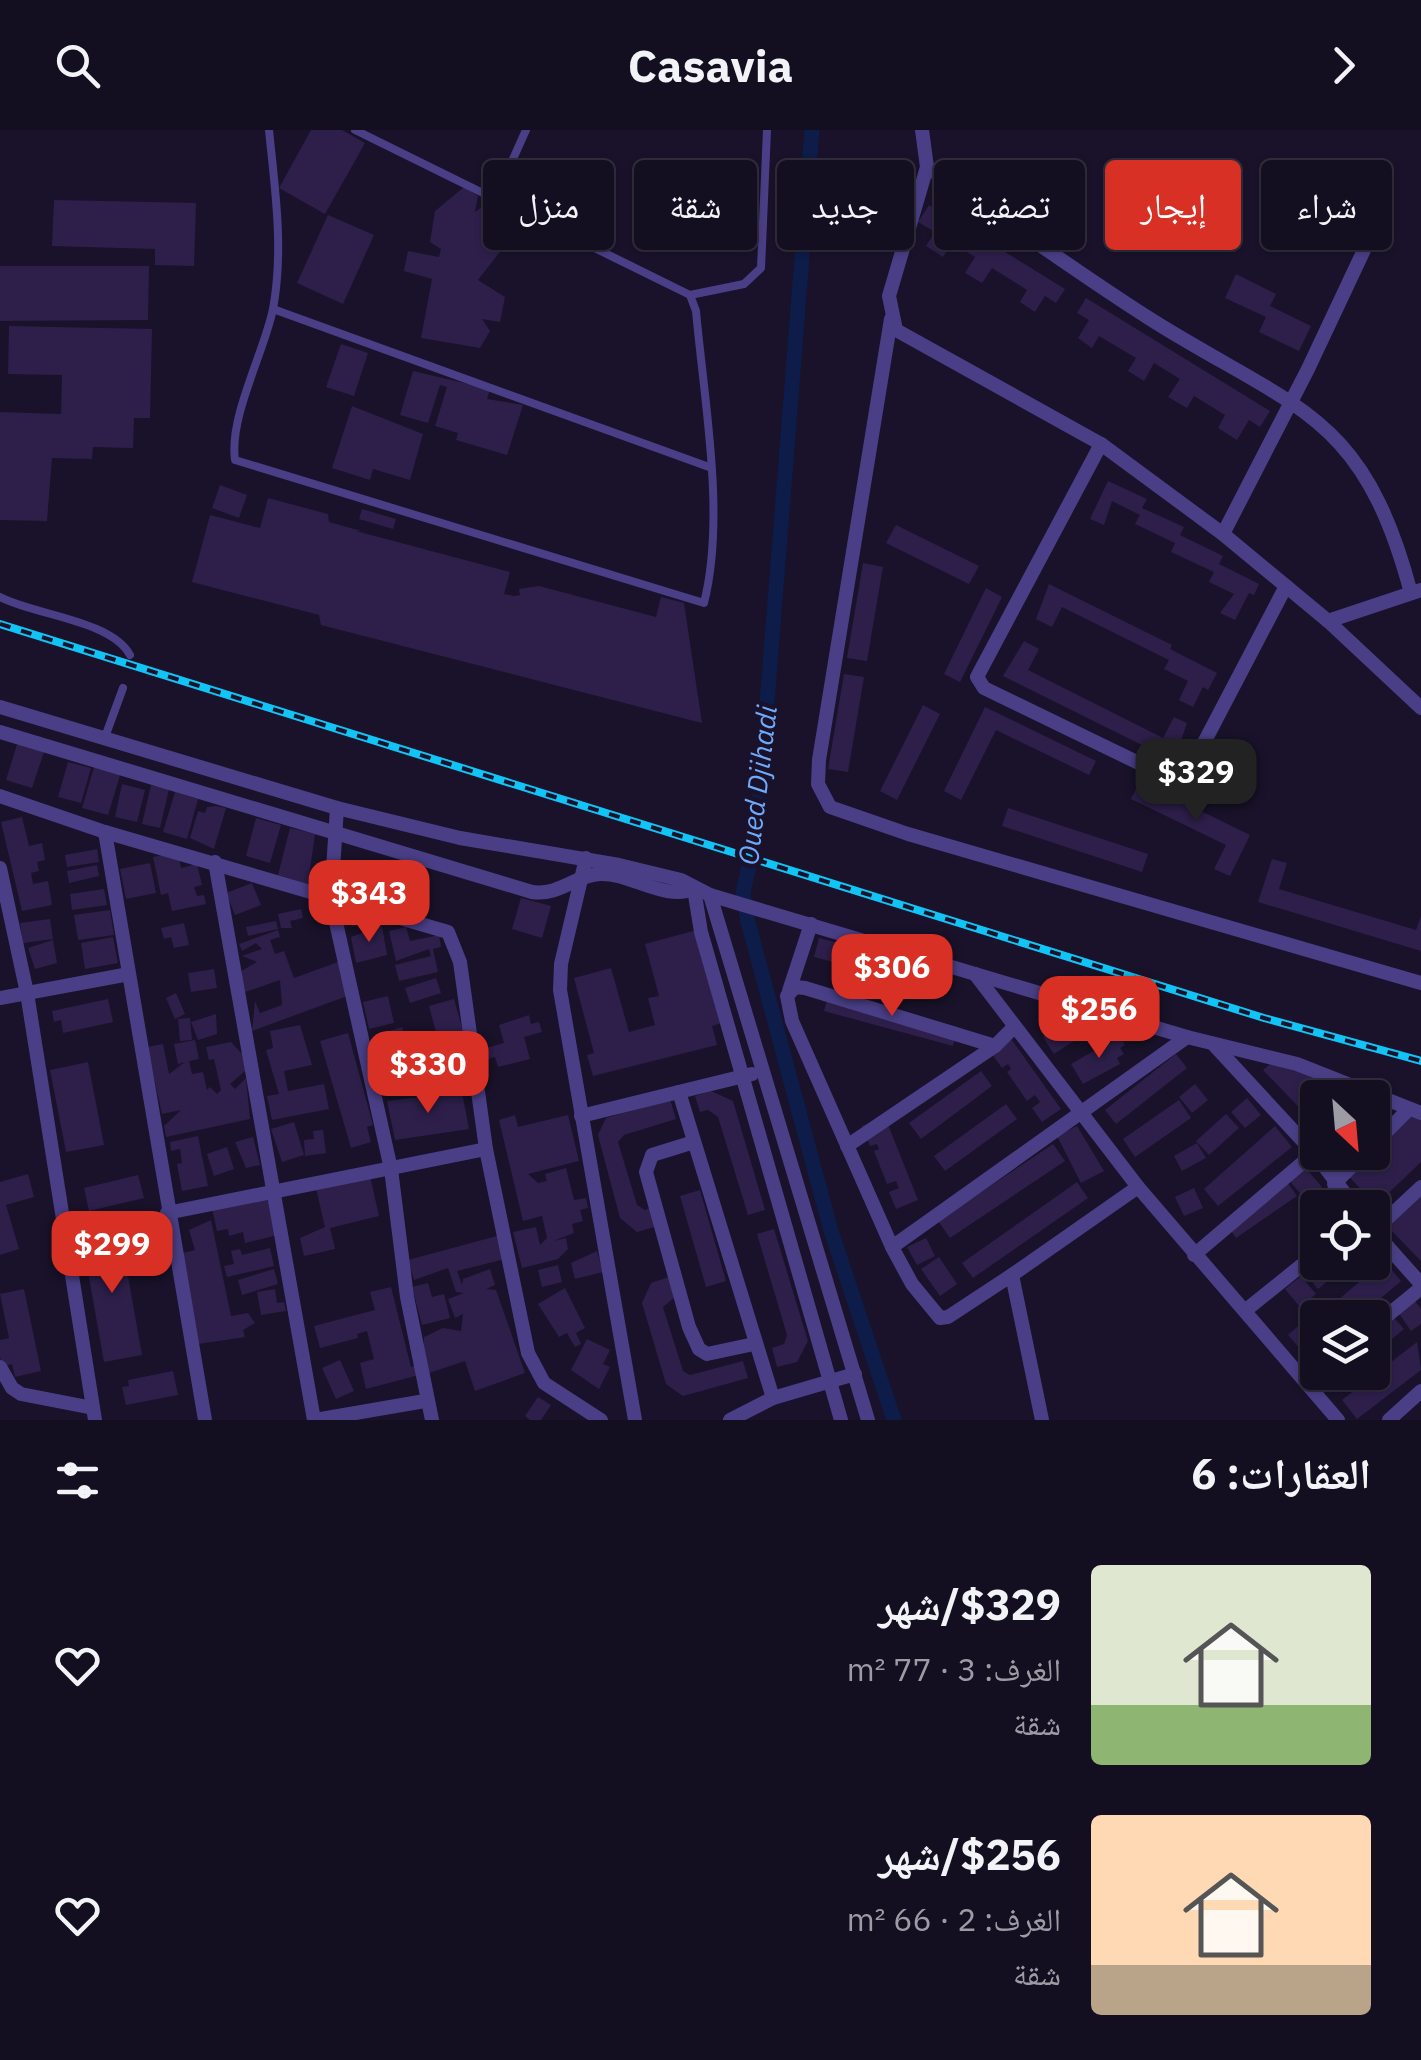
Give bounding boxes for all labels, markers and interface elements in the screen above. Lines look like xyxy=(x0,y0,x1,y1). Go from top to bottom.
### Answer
text: Casavia xyxy=(628,36,793,94)
icon: search xyxy=(50,38,105,93)
icon: forward xyxy=(1316,38,1371,93)
chip: منزل xyxy=(483,160,614,250)
chip: شقة xyxy=(634,160,757,250)
chip: جديد xyxy=(777,160,914,250)
chip: تصفية xyxy=(934,160,1085,250)
chip: إيجار xyxy=(1105,160,1241,250)
chip: شراء xyxy=(1261,160,1392,250)
water label: Oued Djihadi xyxy=(729,702,785,867)
pin: $329 xyxy=(1137,739,1255,824)
text: $329 xyxy=(1158,750,1234,792)
pin: $343 xyxy=(310,860,428,945)
text: $343 xyxy=(331,871,407,913)
pin: $306 xyxy=(833,934,951,1019)
text: $306 xyxy=(854,945,930,987)
pin: $256 xyxy=(1040,976,1158,1061)
text: $256 xyxy=(1061,987,1137,1029)
pin: $330 xyxy=(369,1031,487,1116)
text: $330 xyxy=(390,1042,466,1084)
north arrow xyxy=(1300,1080,1390,1170)
map controls xyxy=(1300,1080,1390,1390)
button: locate xyxy=(1300,1190,1390,1280)
pin: $299 xyxy=(53,1211,171,1296)
text: $299 xyxy=(74,1222,150,1264)
button: layers xyxy=(1300,1300,1390,1390)
text: العقارات: 6 xyxy=(1191,1446,1371,1501)
icon: filters xyxy=(50,1453,105,1508)
text: $329/شهر xyxy=(878,1577,1061,1632)
icon: home xyxy=(1171,1605,1291,1725)
icon: heart xyxy=(50,1638,105,1693)
text: الغرف: 3 · 77 m² xyxy=(847,1648,1061,1690)
text: شقة xyxy=(1013,1702,1061,1744)
text: $256/شهر xyxy=(878,1827,1061,1882)
icon: home xyxy=(1171,1855,1291,1975)
icon: heart xyxy=(50,1888,105,1943)
text: الغرف: 2 · 66 m² xyxy=(847,1898,1061,1940)
text: شقة xyxy=(1013,1952,1061,1994)

